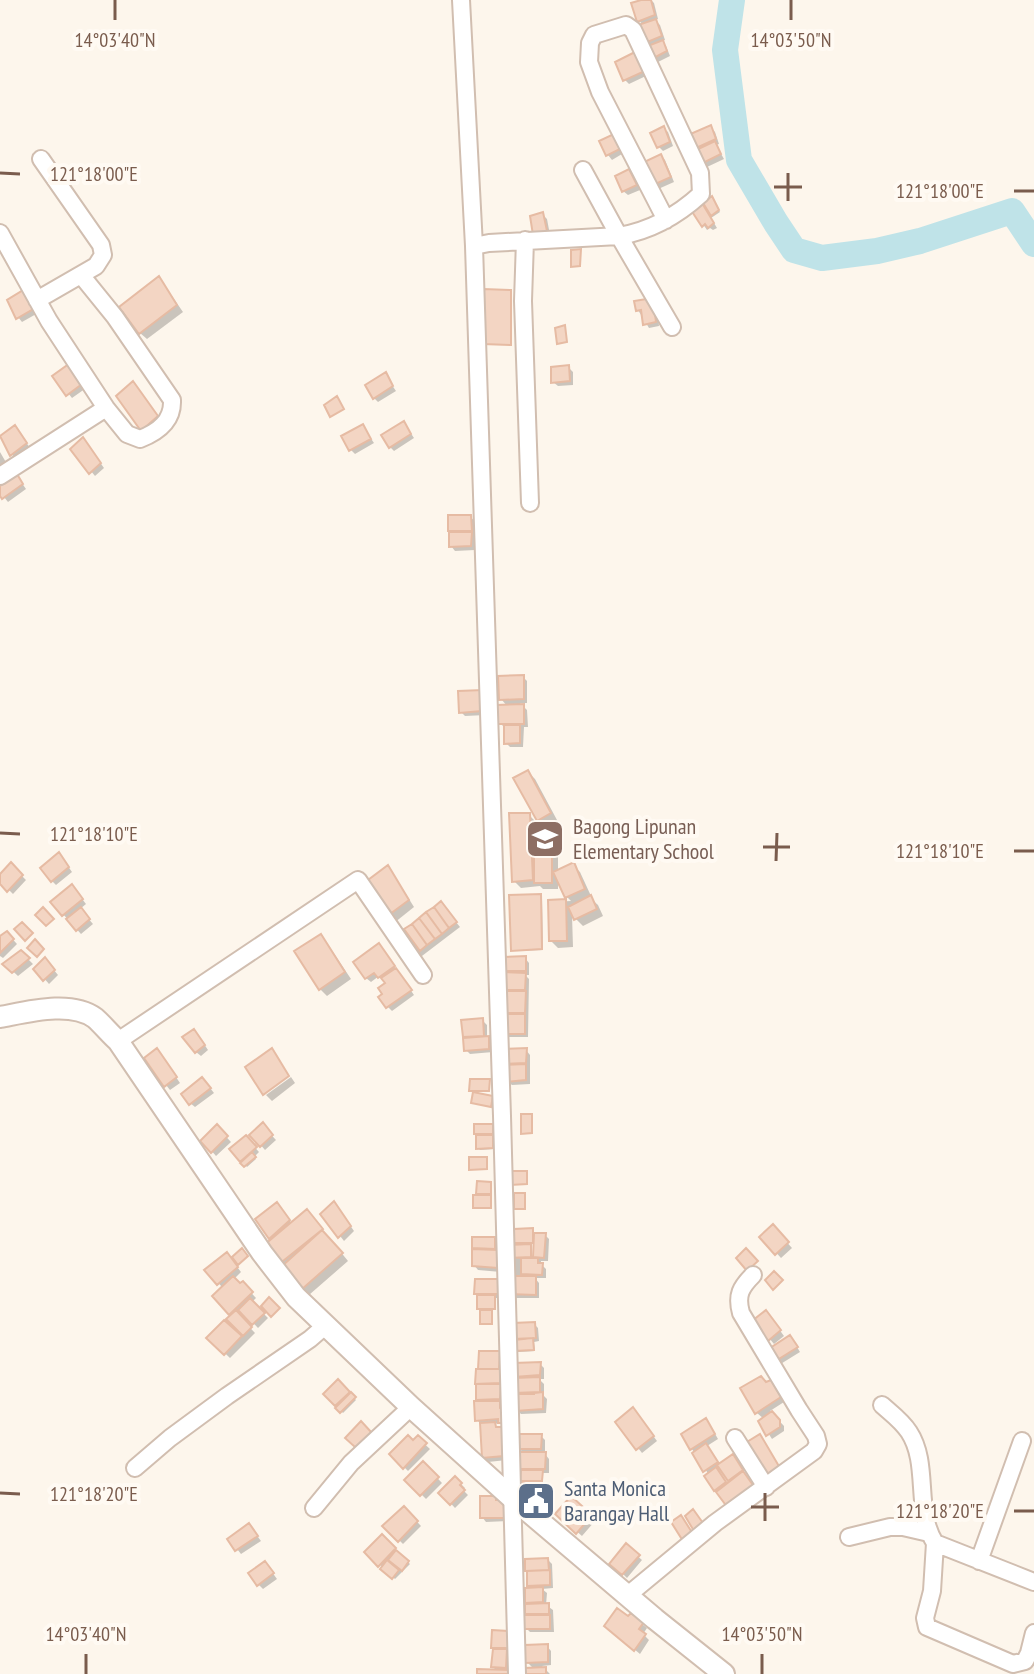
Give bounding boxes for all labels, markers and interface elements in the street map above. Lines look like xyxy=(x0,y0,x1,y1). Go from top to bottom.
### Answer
text: 14°03'40"N xyxy=(75,27,155,53)
text: 14°03'50"N xyxy=(751,27,831,53)
text: 121°18'00"E xyxy=(50,161,138,187)
text: 121°18'00"E xyxy=(896,178,984,204)
place label: Bagong Lipunan Elementary School xyxy=(573,812,715,865)
school or university icon: Bagong Lipunan Elementary School xyxy=(524,818,566,860)
text: 121°18'10"E xyxy=(50,821,138,847)
text: 121°18'10"E xyxy=(896,838,984,864)
place label: Santa Monica Barangay Hall xyxy=(564,1474,670,1527)
public building icon: Santa Monica Barangay Hall xyxy=(515,1480,557,1522)
text: 121°18'20"E xyxy=(50,1481,138,1507)
text: 121°18'20"E xyxy=(896,1498,984,1524)
text: 14°03'40"N xyxy=(46,1621,126,1647)
text: 14°03'50"N xyxy=(722,1621,802,1647)

